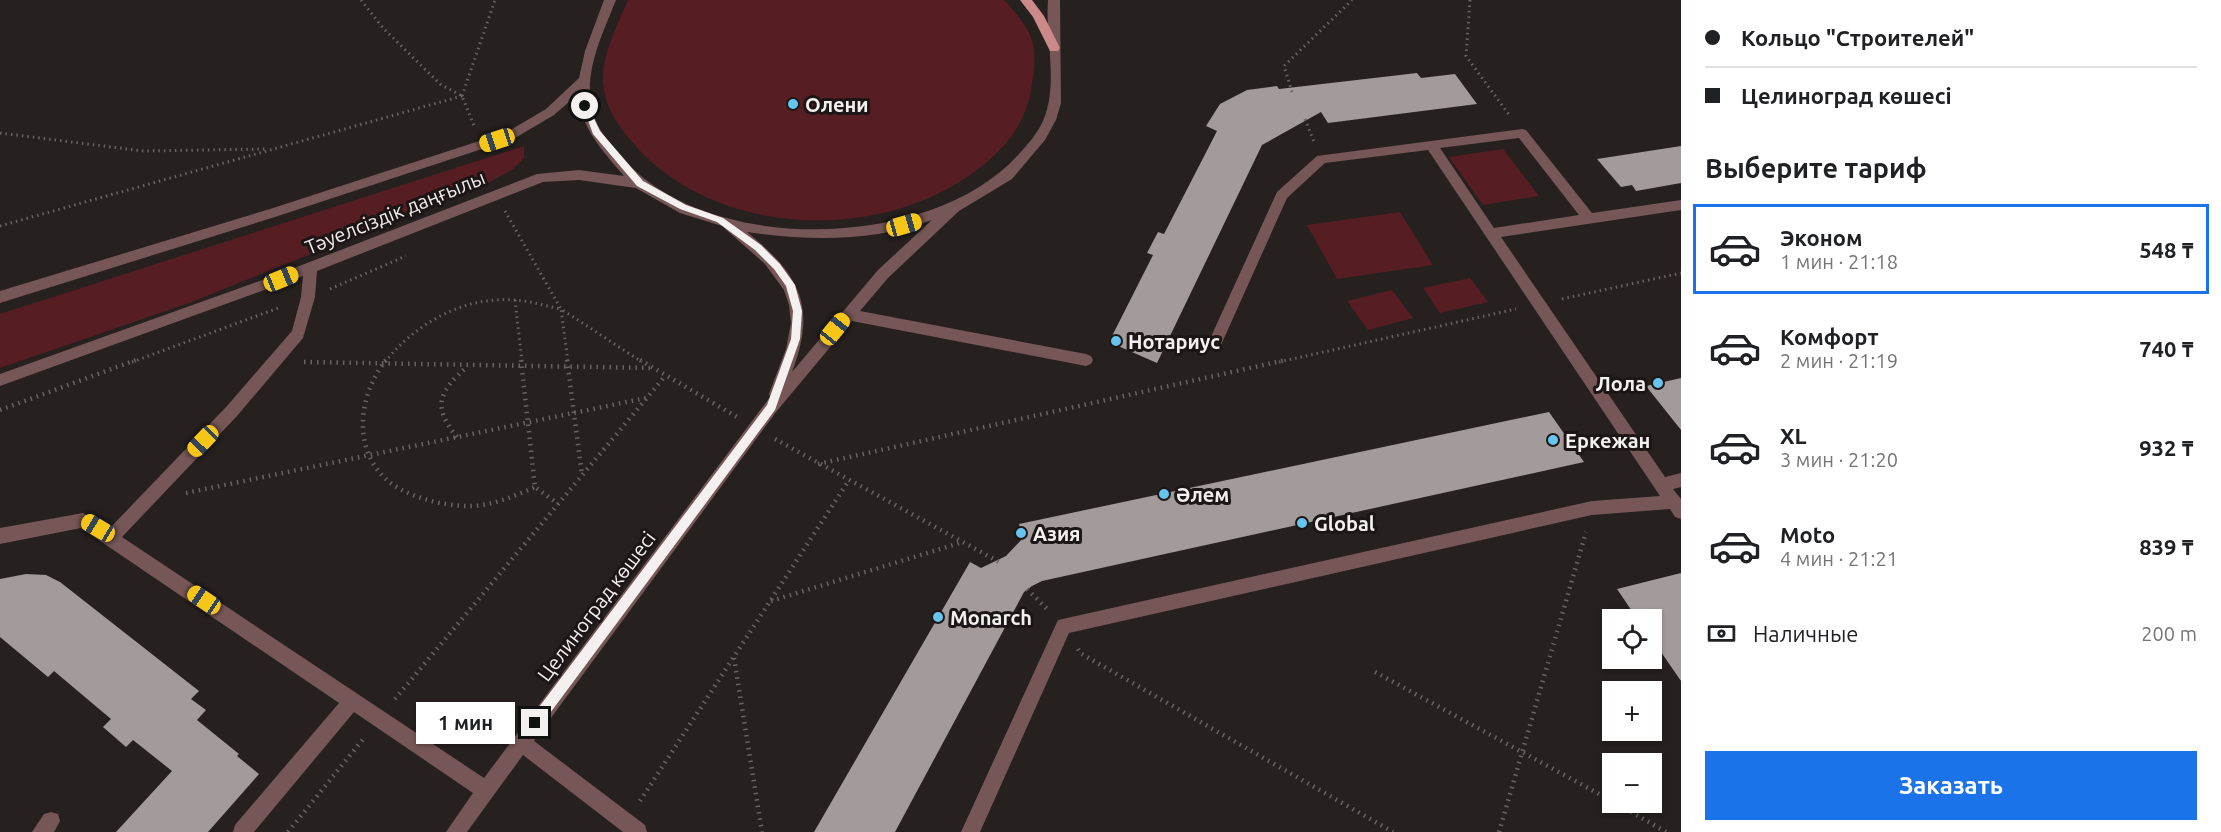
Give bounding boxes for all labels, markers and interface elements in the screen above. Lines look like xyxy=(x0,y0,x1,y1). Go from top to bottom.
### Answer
text: Кольцо "Строителей" xyxy=(1741,25,1974,50)
text: Целиноград көшесі xyxy=(1741,83,1952,108)
route start xyxy=(571,92,598,119)
place label: Олени xyxy=(805,93,869,116)
marker: Олени xyxy=(786,97,800,111)
car xyxy=(477,126,517,154)
text: Выберите тариф xyxy=(1705,153,1927,183)
street label: Тәуелсіздік даңғылы xyxy=(302,165,488,259)
car xyxy=(884,211,924,239)
icon: car xyxy=(1708,222,1762,276)
text: Эконом xyxy=(1780,225,1862,250)
text: 548 ₸ xyxy=(2139,237,2194,262)
text: 1 мин · 21:18 xyxy=(1780,250,1898,273)
car xyxy=(261,264,301,294)
car xyxy=(817,309,853,349)
icon: car xyxy=(1708,321,1762,375)
text: Комфорт xyxy=(1780,324,1879,349)
place label: Нотариус xyxy=(1128,330,1220,353)
marker: Нотариус xyxy=(1109,334,1123,348)
text: 740 ₸ xyxy=(2139,336,2194,361)
text: 2 мин · 21:19 xyxy=(1780,349,1898,372)
place label: Лола xyxy=(1595,372,1646,395)
marker: Лола xyxy=(1651,376,1665,390)
icon: car xyxy=(1708,420,1762,474)
car xyxy=(184,422,222,460)
text: XL xyxy=(1780,423,1807,448)
place label: Еркежан xyxy=(1565,429,1650,452)
marker: Еркежан xyxy=(1546,433,1560,447)
text: 932 ₸ xyxy=(2139,435,2194,460)
text: 3 мин · 21:20 xyxy=(1780,448,1898,471)
place label: Әлем xyxy=(1176,483,1229,506)
marker: Әлем xyxy=(1157,487,1171,501)
car xyxy=(78,511,118,545)
place label: Global xyxy=(1314,512,1375,535)
marker: Global xyxy=(1295,516,1309,530)
icon: car xyxy=(1708,519,1762,573)
place label: Азия xyxy=(1033,522,1081,545)
text: Moto xyxy=(1780,522,1835,547)
marker: Азия xyxy=(1014,526,1028,540)
street label: Целиноград көшесі xyxy=(532,527,660,685)
text: 839 ₸ xyxy=(2139,534,2194,559)
text: 4 мин · 21:21 xyxy=(1780,547,1898,570)
car xyxy=(184,582,224,618)
place label: Monarch xyxy=(950,606,1032,629)
map controls xyxy=(1602,609,1662,813)
button: locate xyxy=(1602,609,1662,669)
marker: Monarch xyxy=(931,610,945,624)
icon: cash xyxy=(1705,617,1738,650)
text: Наличные xyxy=(1753,621,1858,646)
text: 200 m xyxy=(2141,622,2197,645)
button: + xyxy=(1602,681,1662,741)
callout: 1 мин xyxy=(415,702,514,744)
route end xyxy=(521,709,548,736)
text: 1 мин xyxy=(438,711,493,734)
button: Заказать xyxy=(1705,751,2197,820)
button: − xyxy=(1602,753,1662,813)

